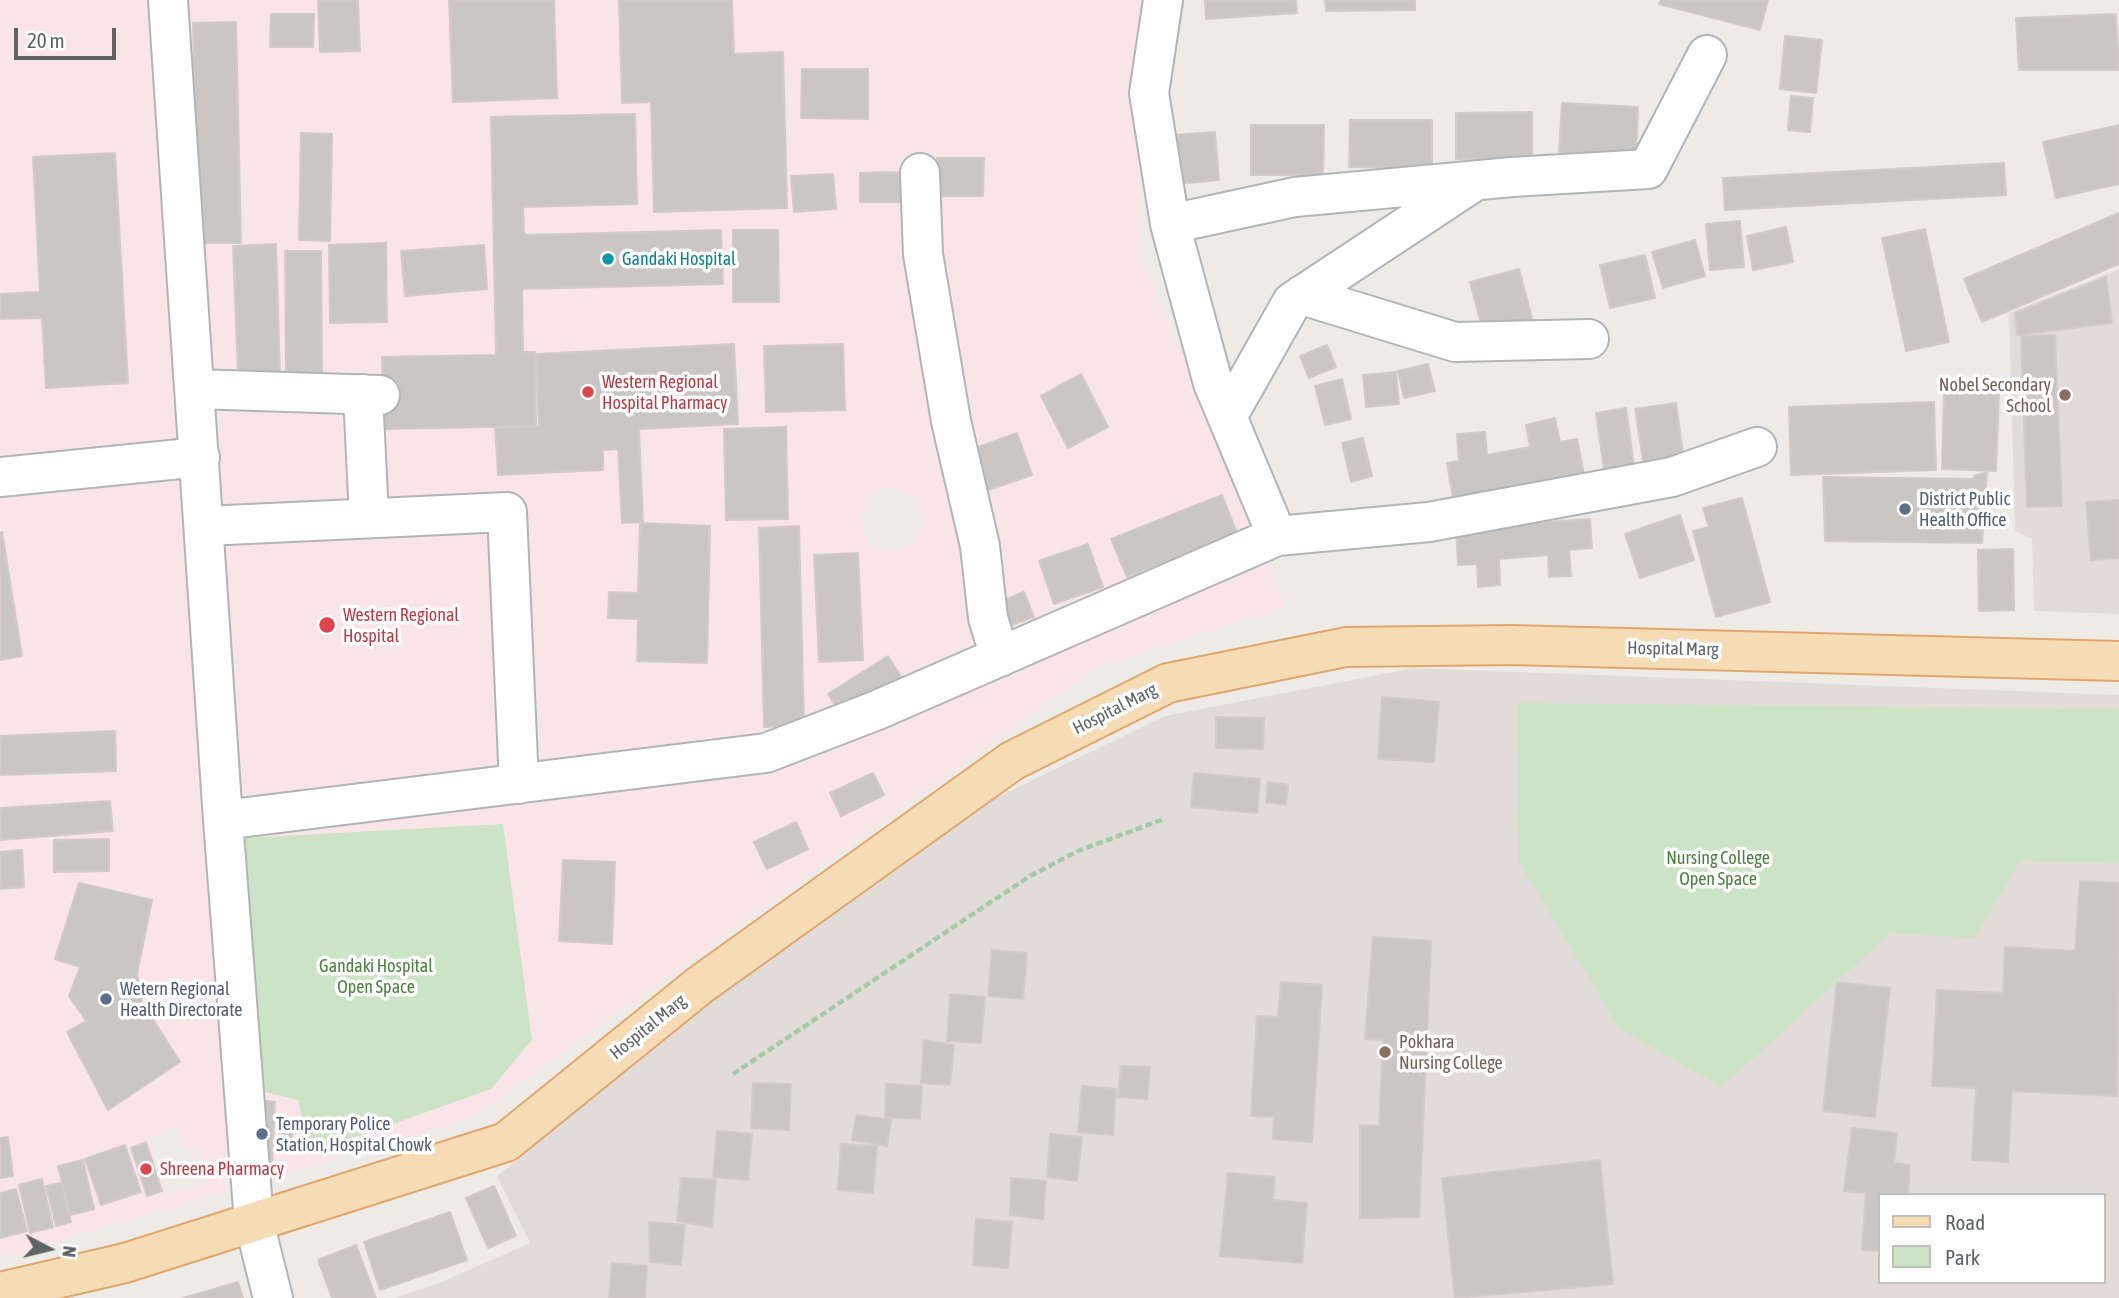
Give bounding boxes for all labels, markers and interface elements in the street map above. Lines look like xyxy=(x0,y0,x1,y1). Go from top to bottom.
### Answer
scale bar xyxy=(18,14,119,58)
text: 20 m xyxy=(27,28,65,52)
place label: Gandaki Hospital xyxy=(622,248,736,270)
marker: Gandaki Hospital xyxy=(600,251,616,267)
place label: Western Regional Hospital Pharmacy xyxy=(602,371,727,414)
place label: Nobel Secondary School xyxy=(1939,374,2051,416)
marker: Western Regional Hospital Pharmacy xyxy=(580,384,596,400)
marker: Nobel Secondary School xyxy=(2057,387,2073,403)
place label: District Public Health Office xyxy=(1919,488,2010,530)
marker: District Public Health Office xyxy=(1897,501,1913,517)
place label: Western Regional Hospital xyxy=(343,604,459,646)
marker: Western Regional Hospital xyxy=(317,615,337,635)
street label: Hospital Marg xyxy=(1627,637,1719,661)
street label: Hospital Marg xyxy=(1069,679,1161,739)
park label: Nursing College Open Space xyxy=(1666,847,1770,890)
park label: Gandaki Hospital Open Space xyxy=(319,955,433,998)
place label: Wetern Regional Health Directorate xyxy=(120,978,242,1020)
street label: Hospital Marg xyxy=(606,990,690,1064)
marker: Wetern Regional Health Directorate xyxy=(98,991,114,1007)
place label: Pokhara Nursing College xyxy=(1399,1031,1503,1074)
marker: Pokhara Nursing College xyxy=(1377,1044,1393,1060)
place label: Temporary Police Station, Hospital Chowk xyxy=(276,1113,432,1156)
marker: Temporary Police Station, Hospital Chowk xyxy=(254,1126,270,1142)
place label: Shreena Pharmacy xyxy=(160,1158,284,1180)
marker: Shreena Pharmacy xyxy=(138,1161,154,1177)
legend xyxy=(1878,1193,2105,1284)
text: Road xyxy=(1945,1210,1985,1234)
north arrow xyxy=(14,1214,84,1284)
text: N xyxy=(58,1245,81,1258)
text: Park xyxy=(1945,1245,1980,1269)

